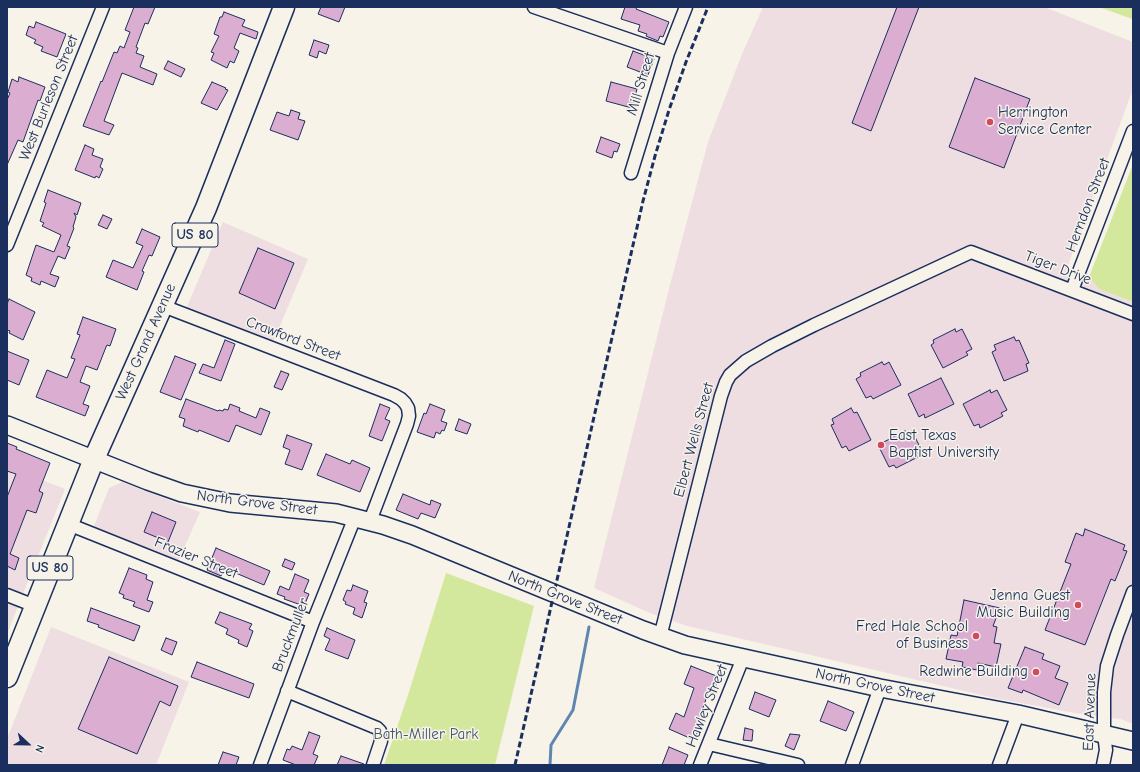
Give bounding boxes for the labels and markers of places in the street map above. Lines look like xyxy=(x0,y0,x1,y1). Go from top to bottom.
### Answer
place label: Herrington Service Center xyxy=(998,104,1092,139)
marker: Herrington Service Center xyxy=(985,117,995,127)
place label: East Texas Baptist University xyxy=(889,427,999,462)
marker: East Texas Baptist University xyxy=(876,440,886,450)
place label: Jenna Guest Music Building xyxy=(977,587,1070,622)
marker: Jenna Guest Music Building xyxy=(1073,600,1083,610)
place label: Fred Hale School of Business xyxy=(856,618,968,653)
marker: Fred Hale School of Business xyxy=(971,631,981,641)
place label: Redwine Building xyxy=(919,663,1028,681)
marker: Redwine Building xyxy=(1031,667,1041,677)

